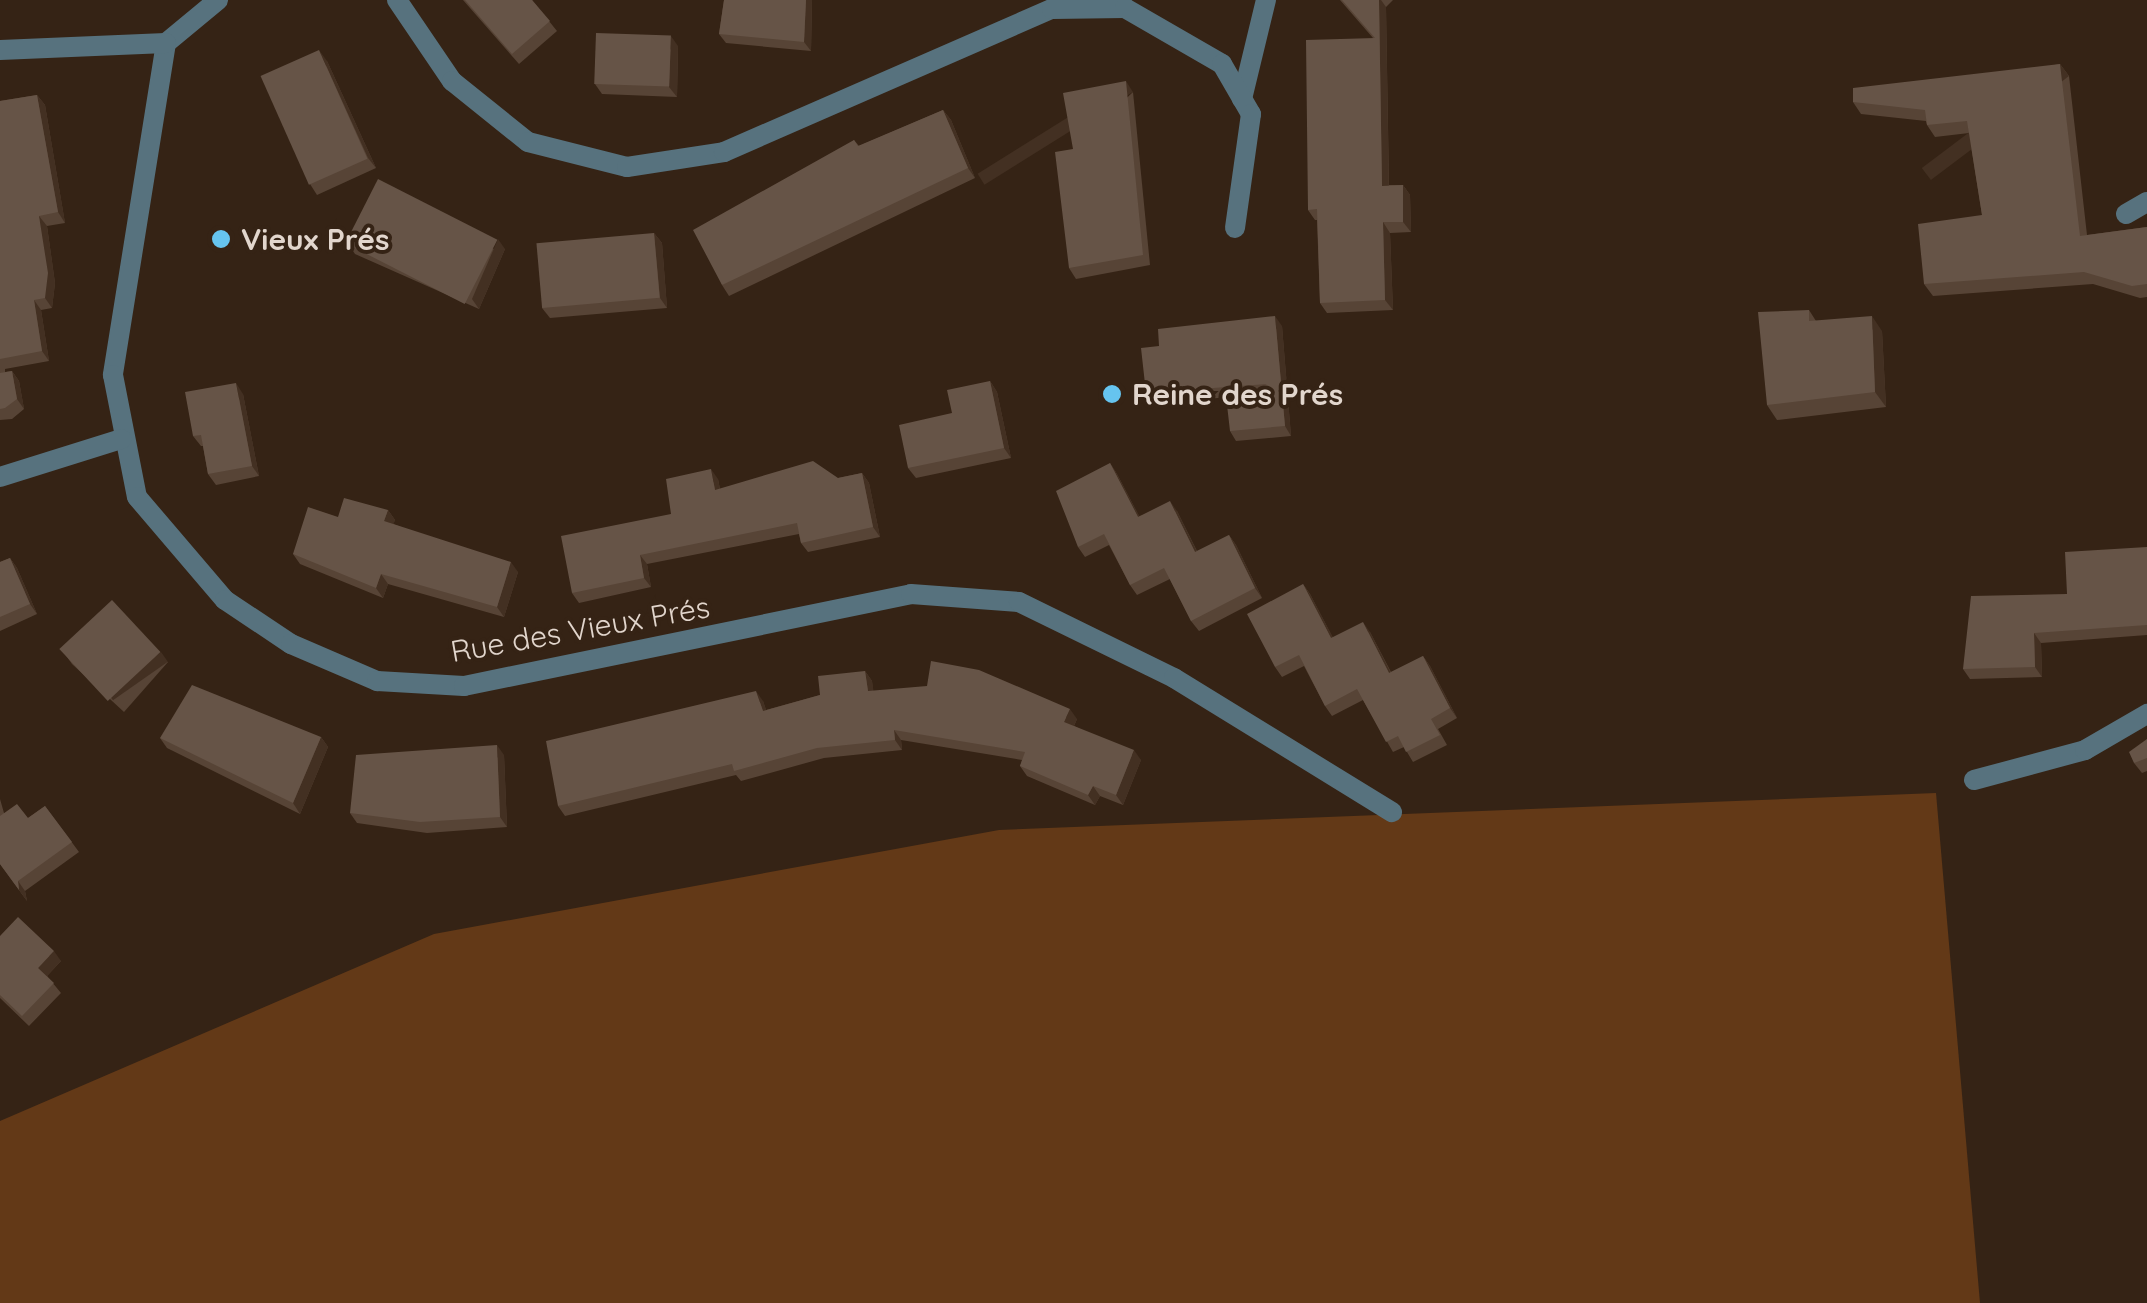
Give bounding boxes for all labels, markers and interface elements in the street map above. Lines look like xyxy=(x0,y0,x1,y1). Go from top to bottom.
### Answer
place label: Vieux Prés xyxy=(241,221,389,257)
marker: Vieux Prés xyxy=(210,228,232,250)
place label: Reine des Prés xyxy=(1132,376,1343,412)
marker: Reine des Prés xyxy=(1101,383,1123,405)
street label: Rue des Vieux Prés xyxy=(448,589,712,669)

